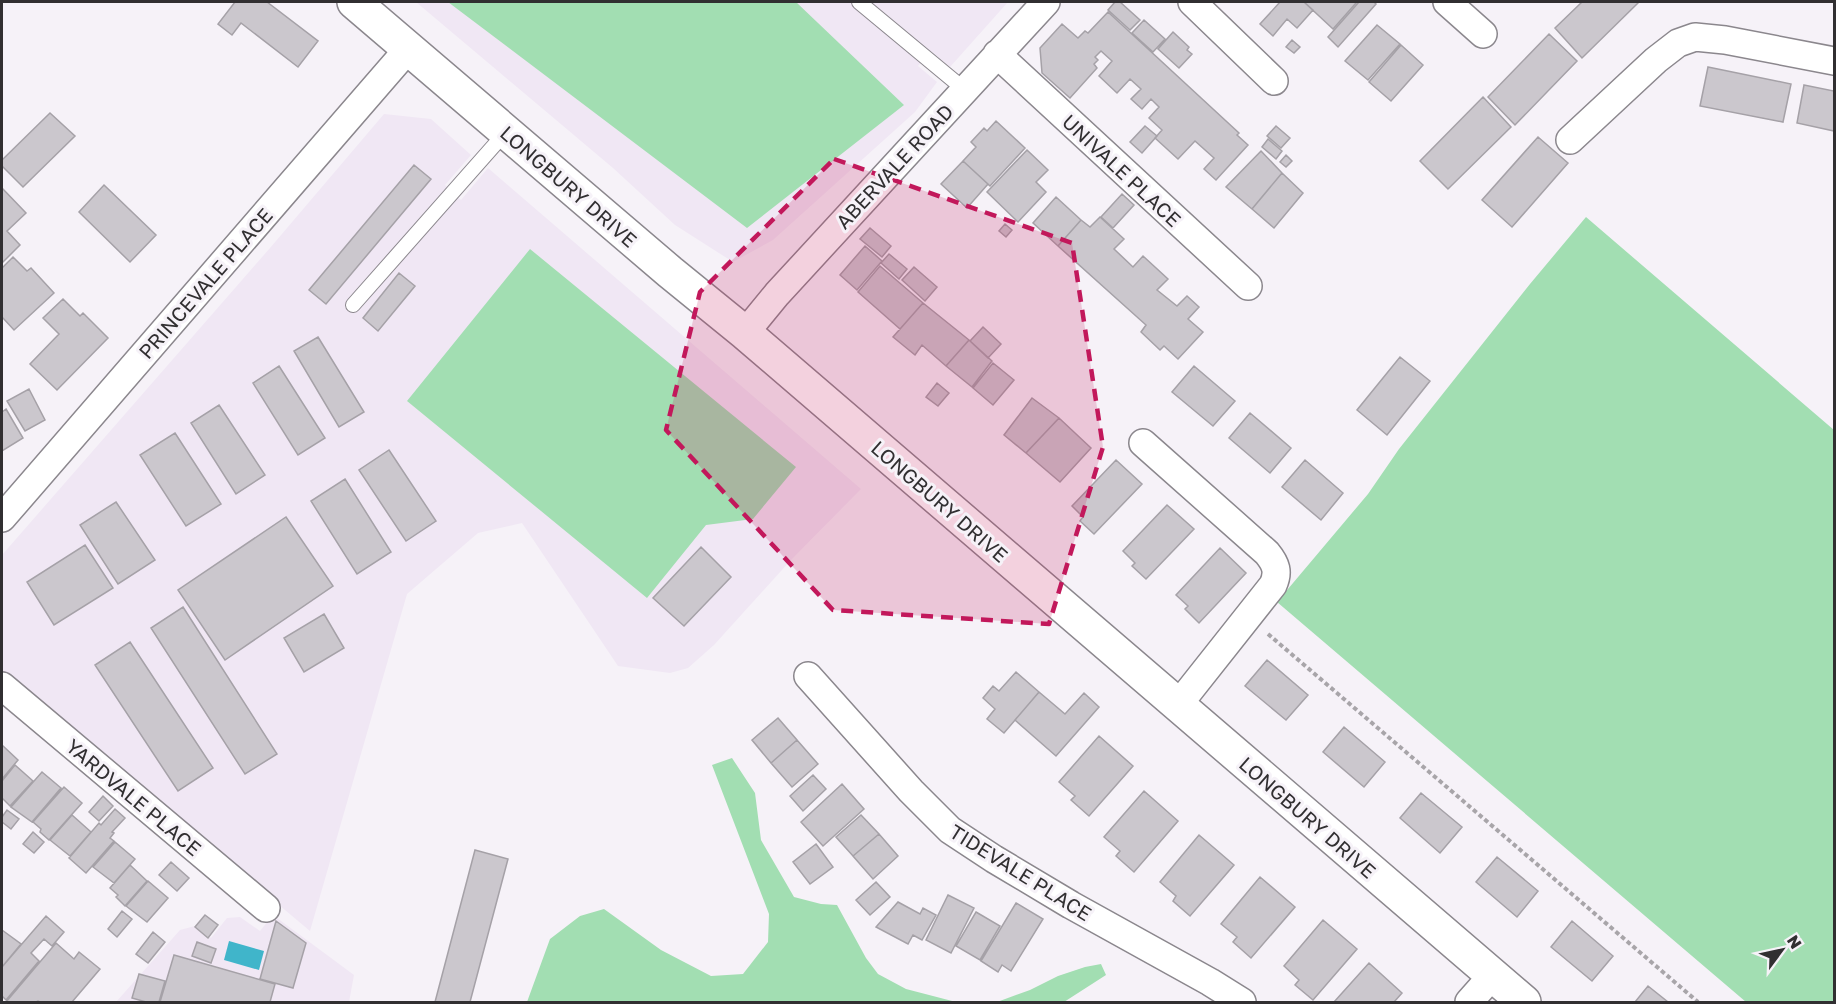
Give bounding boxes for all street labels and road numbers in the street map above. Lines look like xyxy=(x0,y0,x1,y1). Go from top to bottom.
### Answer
street label: ABERVALE ROAD xyxy=(830,99,958,233)
street label: UNIVALE PLACE xyxy=(1058,109,1186,231)
street label: LONGBURY DRIVE xyxy=(496,120,642,252)
street label: PRINCEVALE PLACE xyxy=(133,203,277,363)
street label: LONGBURY DRIVE xyxy=(867,435,1013,567)
street label: YARDVALE PLACE xyxy=(62,734,206,860)
street label: LONGBURY DRIVE xyxy=(1235,751,1381,883)
street label: TIDEVALE PLACE xyxy=(946,819,1096,925)

